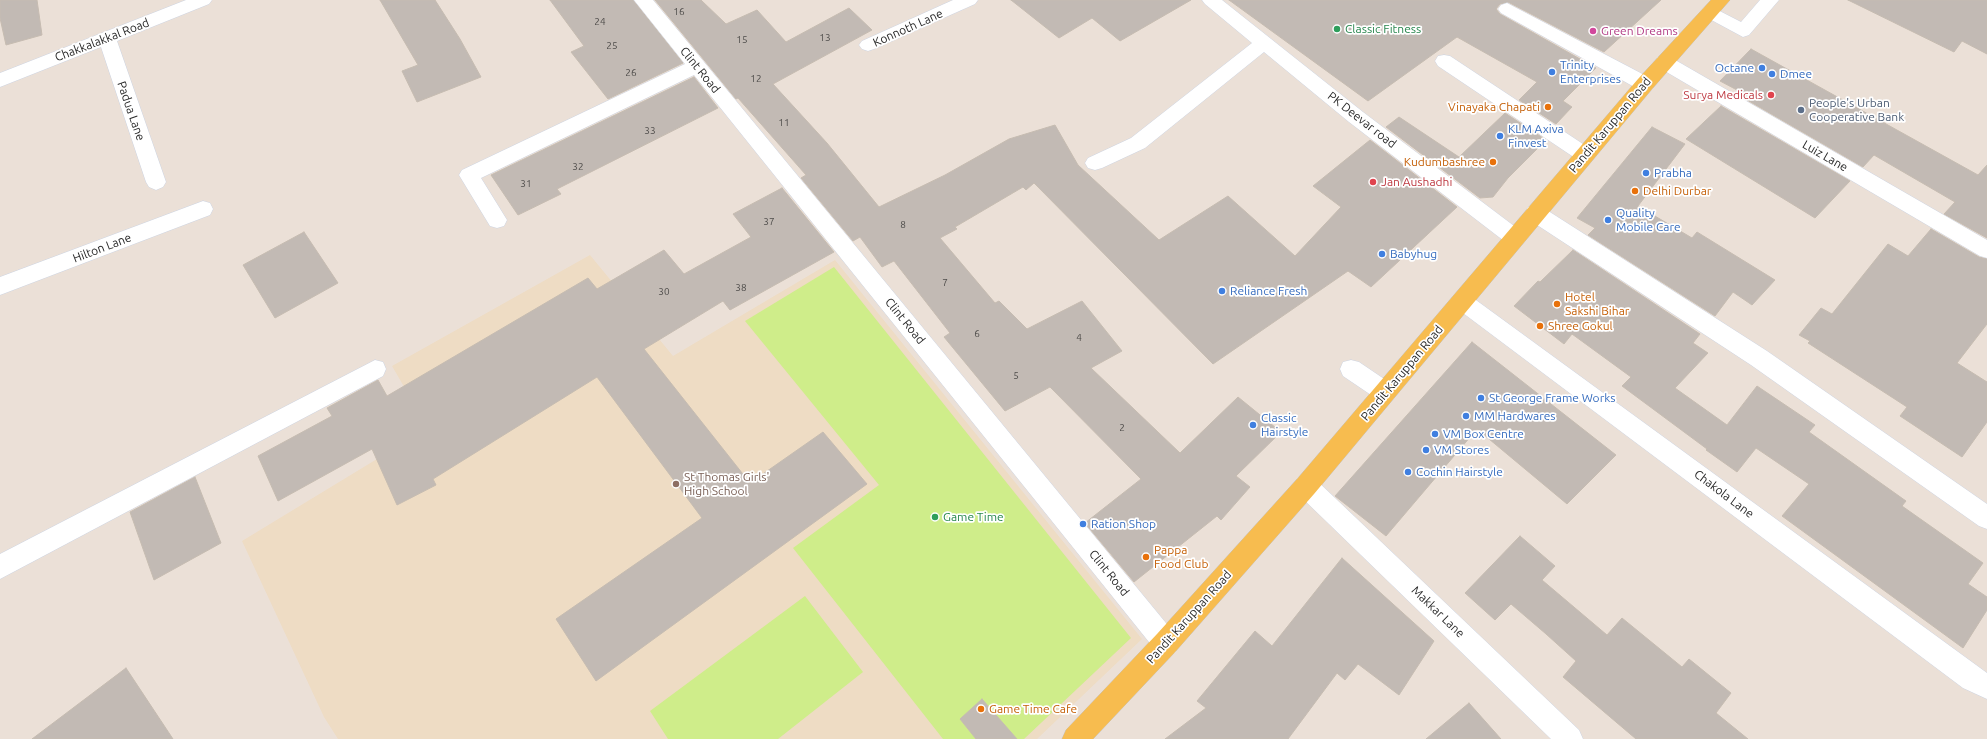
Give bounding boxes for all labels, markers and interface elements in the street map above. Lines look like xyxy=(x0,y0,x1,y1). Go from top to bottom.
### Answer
house number: 16 xyxy=(673,6,685,18)
street label: Konnoth Lane xyxy=(871,6,945,50)
street label: Chakkalakkal Road xyxy=(53,15,151,65)
house number: 24 xyxy=(594,16,606,28)
place label: Classic Fitness xyxy=(1345,22,1421,36)
marker: Classic Fitness xyxy=(1332,24,1342,34)
place label: Green Dreams xyxy=(1601,24,1678,38)
marker: Green Dreams xyxy=(1588,26,1598,36)
house number: 13 xyxy=(819,32,831,44)
house number: 15 xyxy=(736,34,748,46)
house number: 25 xyxy=(606,40,618,52)
street label: Clint Road xyxy=(677,44,723,96)
place label: Trinity Enterprises xyxy=(1560,58,1621,86)
place label: Octane xyxy=(1715,61,1754,75)
marker: Octane xyxy=(1757,63,1767,73)
house number: 26 xyxy=(625,67,637,79)
marker: Trinity Enterprises xyxy=(1547,67,1557,77)
place label: Dmee xyxy=(1780,67,1812,81)
marker: Dmee xyxy=(1767,69,1777,79)
house number: 12 xyxy=(750,73,762,85)
street label: Pandit Karuppan Road xyxy=(1566,74,1654,176)
street label: Padua Lane xyxy=(114,79,148,143)
place label: Surya Medicals xyxy=(1683,88,1763,102)
street label: PK Deevar road xyxy=(1325,89,1399,151)
marker: Surya Medicals xyxy=(1766,90,1776,100)
place label: People's Urban Cooperative Bank xyxy=(1809,96,1904,124)
place label: Vinayaka Chapati xyxy=(1448,100,1540,114)
marker: Vinayaka Chapati xyxy=(1543,102,1553,112)
marker: People's Urban Cooperative Bank xyxy=(1796,105,1806,115)
house number: 11 xyxy=(778,117,790,129)
place label: KLM Axiva Finvest xyxy=(1508,122,1564,150)
house number: 33 xyxy=(644,125,656,137)
marker: KLM Axiva Finvest xyxy=(1495,131,1505,141)
street label: Luiz Lane xyxy=(1800,137,1850,175)
place label: Kudumbashree xyxy=(1404,155,1485,169)
marker: Kudumbashree xyxy=(1488,157,1498,167)
house number: 32 xyxy=(572,161,584,173)
place label: Prabha xyxy=(1654,166,1692,180)
marker: Prabha xyxy=(1641,168,1651,178)
place label: Jan Aushadhi xyxy=(1381,175,1452,189)
marker: Jan Aushadhi xyxy=(1368,177,1378,187)
house number: 31 xyxy=(520,178,532,190)
place label: Delhi Durbar xyxy=(1643,184,1711,198)
marker: Delhi Durbar xyxy=(1630,186,1640,196)
place label: Quality Mobile Care xyxy=(1616,206,1681,234)
marker: Quality Mobile Care xyxy=(1603,215,1613,225)
house number: 37 xyxy=(763,216,775,228)
house number: 8 xyxy=(900,219,906,231)
street label: Hilton Lane xyxy=(71,230,133,266)
place label: Babyhug xyxy=(1390,247,1437,261)
marker: Babyhug xyxy=(1377,249,1387,259)
house number: 7 xyxy=(942,277,948,289)
house number: 38 xyxy=(735,282,747,294)
place label: Reliance Fresh xyxy=(1230,284,1307,298)
house number: 30 xyxy=(658,286,670,298)
marker: Reliance Fresh xyxy=(1217,286,1227,296)
place label: Hotel Sakshi Bihar xyxy=(1565,290,1629,318)
street label: Clint Road xyxy=(882,295,928,347)
marker: Hotel Sakshi Bihar xyxy=(1552,299,1562,309)
place label: Shree Gokul xyxy=(1548,319,1613,333)
marker: Shree Gokul xyxy=(1535,321,1545,331)
street label: Pandit Karuppan Road xyxy=(1358,322,1446,424)
house number: 6 xyxy=(974,328,980,340)
house number: 4 xyxy=(1076,332,1082,344)
house number: 5 xyxy=(1013,370,1019,382)
place label: St George Frame Works xyxy=(1489,391,1615,405)
marker: St George Frame Works xyxy=(1476,393,1486,403)
place label: MM Hardwares xyxy=(1474,409,1556,423)
place label: Classic Hairstyle xyxy=(1261,411,1308,439)
marker: MM Hardwares xyxy=(1461,411,1471,421)
marker: Classic Hairstyle xyxy=(1248,420,1258,430)
house number: 2 xyxy=(1119,422,1125,434)
place label: VM Box Centre xyxy=(1443,427,1524,441)
marker: VM Box Centre xyxy=(1430,429,1440,439)
place label: VM Stores xyxy=(1434,443,1489,457)
marker: VM Stores xyxy=(1421,445,1431,455)
place label: Cochin Hairstyle xyxy=(1416,465,1503,479)
marker: Cochin Hairstyle xyxy=(1403,467,1413,477)
street label: Chakola Lane xyxy=(1691,467,1757,521)
place label: St Thomas Girls' High School xyxy=(684,470,769,498)
marker: St Thomas Girls' High School xyxy=(671,479,681,489)
place label: Game Time xyxy=(943,510,1004,524)
marker: Game Time xyxy=(930,512,940,522)
place label: Ration Shop xyxy=(1091,517,1156,531)
marker: Ration Shop xyxy=(1078,519,1088,529)
place label: Pappa Food Club xyxy=(1154,543,1208,571)
street label: Clint Road xyxy=(1086,547,1132,599)
marker: Pappa Food Club xyxy=(1141,552,1151,562)
street label: Pandit Karuppan Road xyxy=(1144,568,1234,666)
street label: Makkar Lane xyxy=(1409,583,1467,641)
place label: Game Time Cafe xyxy=(989,702,1077,716)
marker: Game Time Cafe xyxy=(976,704,986,714)

